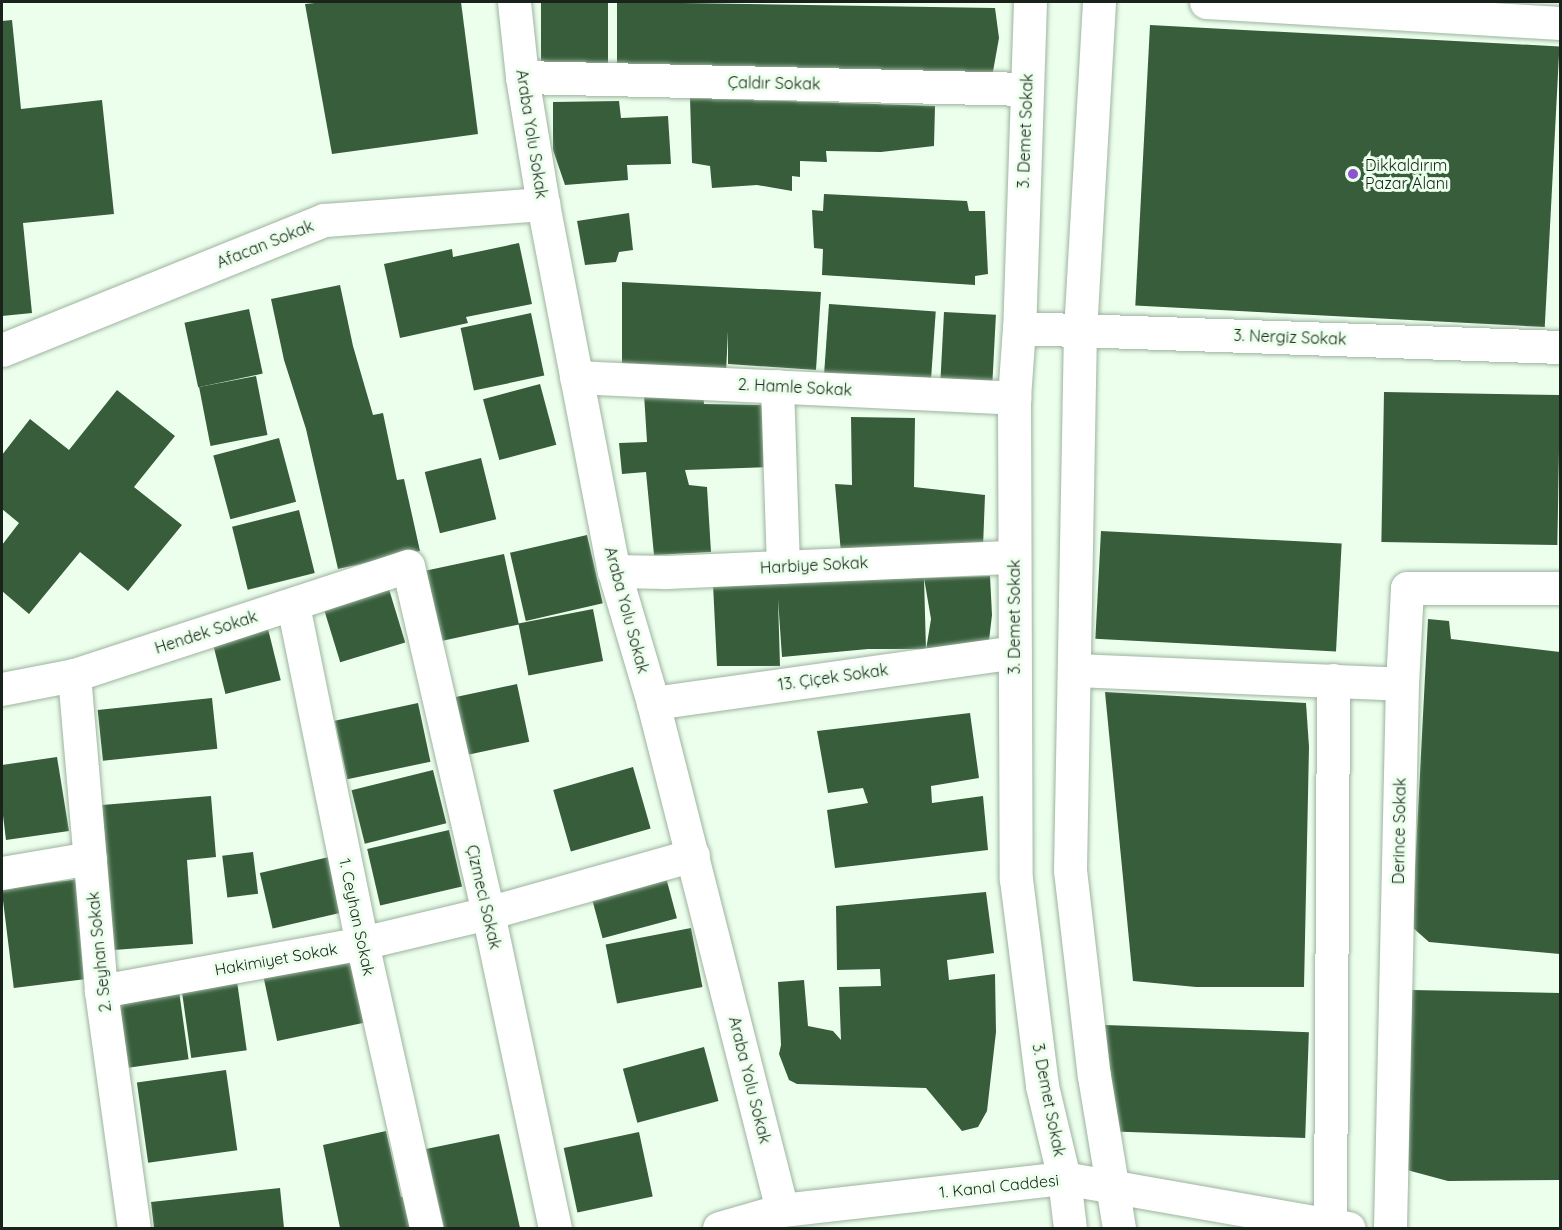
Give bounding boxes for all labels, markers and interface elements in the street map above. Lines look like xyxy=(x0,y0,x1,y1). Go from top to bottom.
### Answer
street label: Araba Yolu Sokak xyxy=(512,68,552,200)
street label: Çaldır Sokak xyxy=(727,73,821,93)
street label: 3. Demet Sokak xyxy=(1013,73,1037,189)
place label: Dikkaldırım Pazar Alanı xyxy=(1365,155,1448,193)
marker: Dikkaldırım Pazar Alanı xyxy=(1346,167,1360,181)
street label: Afacan Sokak xyxy=(214,216,316,272)
street label: 3. Nergiz Sokak xyxy=(1233,325,1347,349)
street label: 2. Hamle Sokak xyxy=(737,374,853,400)
street label: Araba Yolu Sokak xyxy=(601,545,653,675)
street label: Harbiye Sokak xyxy=(759,553,869,577)
street label: 3. Demet Sokak xyxy=(1004,559,1024,675)
street label: Hendek Sokak xyxy=(152,606,260,658)
street label: 13. Çiçek Sokak xyxy=(777,660,889,694)
street label: Derince Sokak xyxy=(1388,778,1410,884)
street label: Çizmeci Sokak xyxy=(463,843,505,951)
street label: 1. Ceyhan Sokak xyxy=(335,857,379,977)
street label: 2. Seyhan Sokak xyxy=(83,891,115,1013)
street label: Hakimiyet Sokak xyxy=(213,939,339,979)
street label: Araba Yolu Sokak xyxy=(725,1015,775,1145)
street label: 3. Demet Sokak xyxy=(1029,1042,1069,1158)
street label: 1. Kanal Caddesi xyxy=(938,1170,1060,1202)

